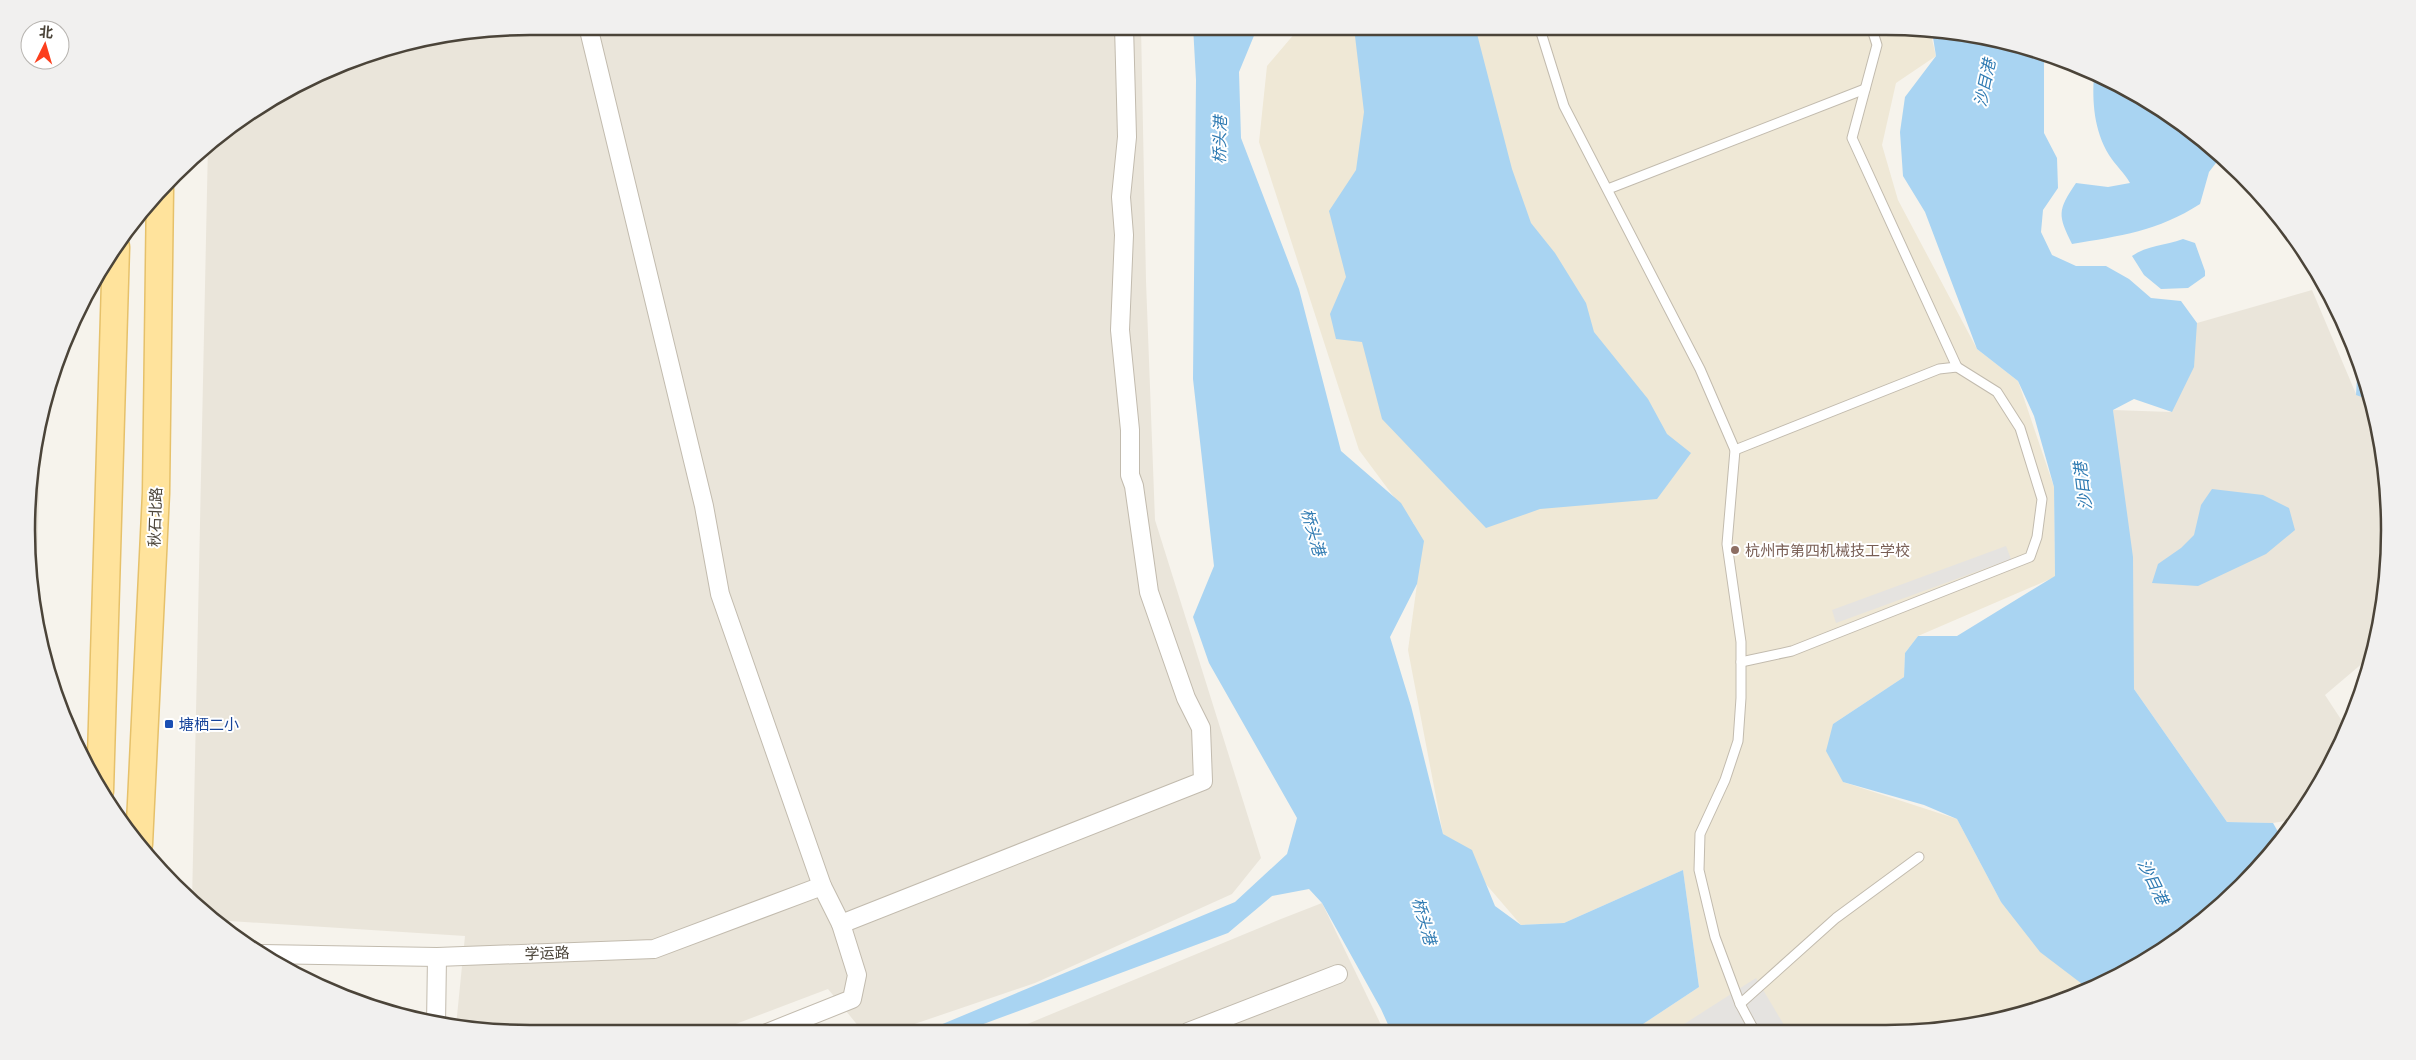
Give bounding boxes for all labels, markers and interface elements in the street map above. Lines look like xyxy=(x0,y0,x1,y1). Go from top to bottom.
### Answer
north arrow xyxy=(20,20,70,70)
text: 北 xyxy=(38,21,54,43)
water label: 沙目港 xyxy=(1969,55,2002,109)
water label: 桥头港 xyxy=(1208,114,1232,164)
water label: 沙目港 xyxy=(2068,459,2097,511)
street label: 秋石北路 xyxy=(143,487,167,547)
water label: 桥头港 xyxy=(1295,506,1331,560)
place label: 杭州市第四机械技工学校 xyxy=(1745,540,1910,561)
marker: 杭州市第四机械技工学校 xyxy=(1729,544,1741,556)
place label: 塘栖二小 xyxy=(179,714,239,735)
marker: 塘栖二小 xyxy=(163,718,175,730)
water label: 沙目港 xyxy=(2132,855,2175,910)
water label: 桥头港 xyxy=(1406,895,1442,949)
street label: 学运路 xyxy=(524,942,570,964)

